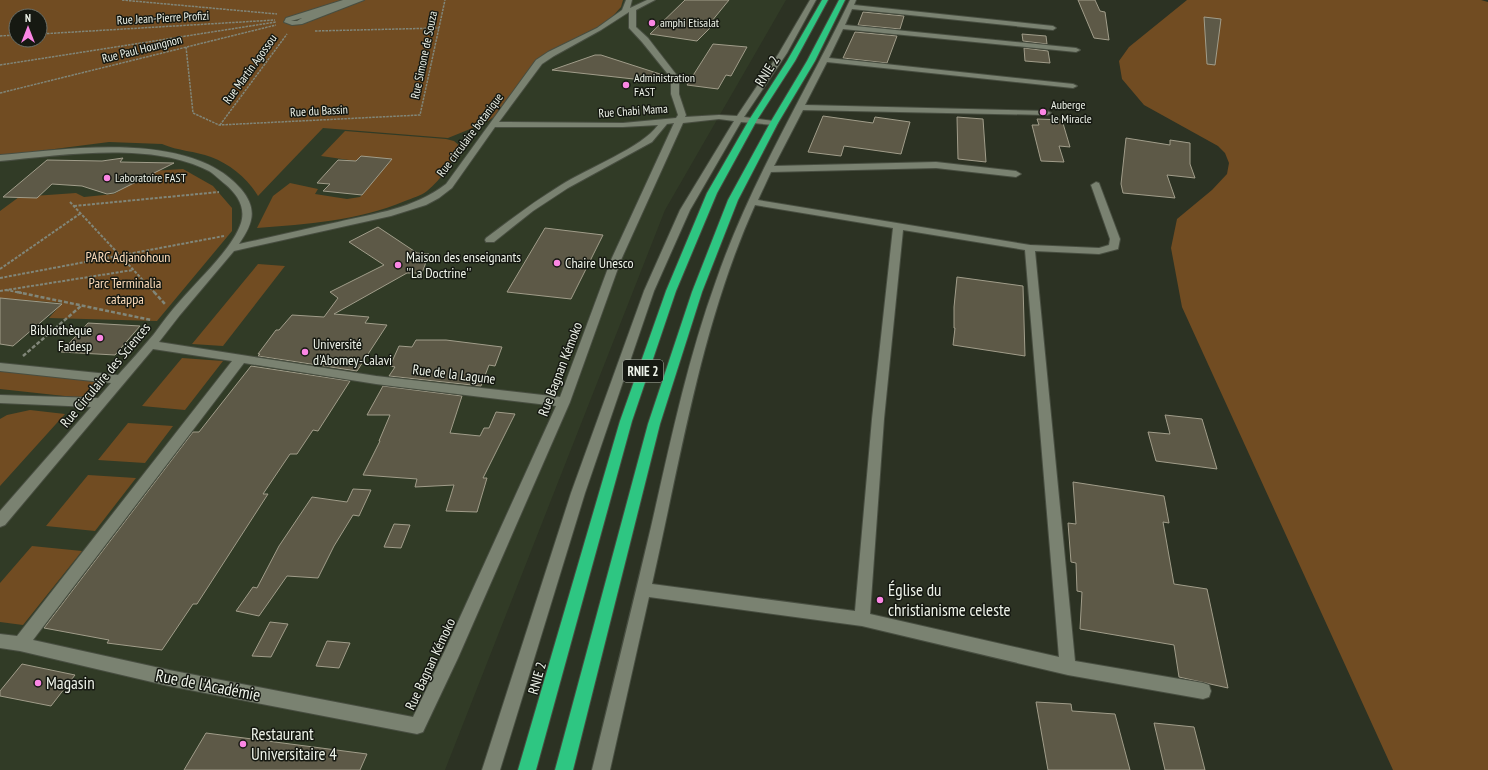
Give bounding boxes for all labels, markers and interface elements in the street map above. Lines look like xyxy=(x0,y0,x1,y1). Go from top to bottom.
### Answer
north arrow xyxy=(8,8,48,48)
street label: Rue Jean-Pierre Profizi xyxy=(116,8,210,27)
street label: Rue Simone de Souza xyxy=(407,9,440,100)
text: N xyxy=(25,11,31,25)
place label: amphi Etisalat xyxy=(660,15,720,30)
marker: amphi Etisalat xyxy=(647,18,657,28)
street label: Rue Paul Houngnon xyxy=(100,31,183,66)
street label: Rue Martin Agossou xyxy=(219,31,280,106)
street label: RNIE 2 xyxy=(751,52,783,90)
place label: Administration FAST xyxy=(634,70,695,99)
marker: Administration FAST xyxy=(621,80,631,90)
street label: Rue circulaire botanique xyxy=(433,90,506,179)
place label: Auberge le Miracle xyxy=(1051,97,1092,126)
street label: Rue du Bassin xyxy=(290,101,348,120)
street label: Rue Chabi Mama xyxy=(598,101,668,120)
marker: Auberge le Miracle xyxy=(1038,107,1048,117)
place label: Laboratoire FAST xyxy=(115,170,187,185)
marker: Laboratoire FAST xyxy=(102,173,112,183)
park label: PARC Adjanohoun xyxy=(86,248,171,266)
place label: Maison des enseignants ''La Doctrine'' xyxy=(406,248,521,282)
place label: Chaire Unesco xyxy=(565,254,634,272)
marker: Chaire Unesco xyxy=(552,258,562,268)
marker: Maison des enseignants ''La Doctrine'' xyxy=(393,260,403,270)
park label: Parc Terminalia catappa xyxy=(89,274,161,308)
street label: Rue Circulaire des Sciences xyxy=(56,319,154,431)
street label: Rue Bagnan Kémoko xyxy=(534,319,586,419)
place label: Bibliothèque Fadesp xyxy=(30,321,92,355)
marker: Bibliothèque Fadesp xyxy=(95,333,105,343)
place label: Université d'Abomey-Calavi xyxy=(313,335,392,369)
marker: Université d'Abomey-Calavi xyxy=(300,347,310,357)
street label: Rue de la Lagune xyxy=(411,360,497,388)
road number: RNIE 2 xyxy=(623,360,663,382)
place label: Église du christianisme celeste xyxy=(888,579,1010,621)
marker: Église du christianisme celeste xyxy=(875,595,885,605)
street label: Rue Bagnan Kémoko xyxy=(401,615,459,713)
street label: RNIE 2 xyxy=(524,660,550,696)
street label: Rue de l'Académie xyxy=(154,664,262,706)
place label: Magasin xyxy=(46,672,95,694)
marker: Magasin xyxy=(33,678,43,688)
place label: Restaurant Universitaire 4 xyxy=(251,723,337,765)
marker: Restaurant Universitaire 4 xyxy=(238,739,248,749)

